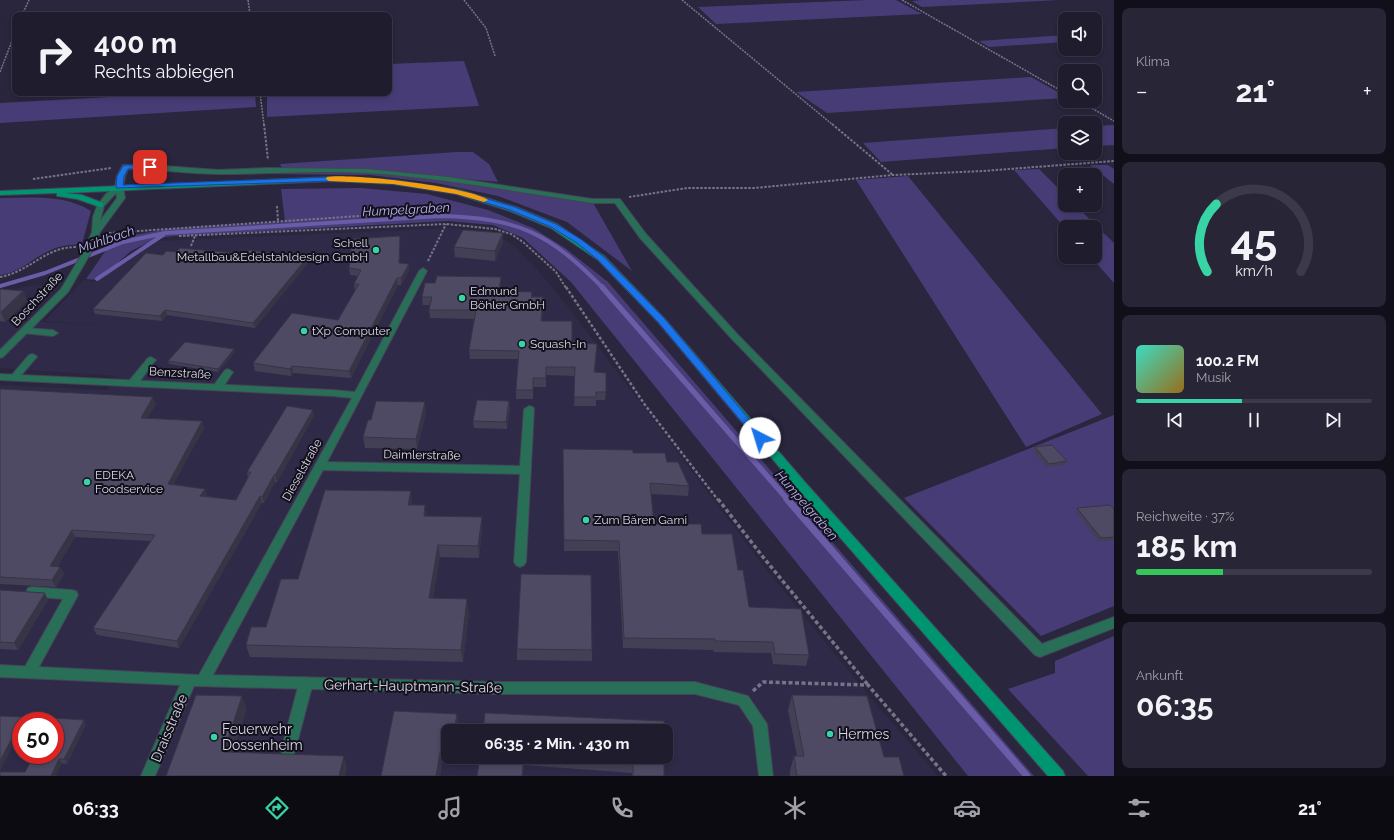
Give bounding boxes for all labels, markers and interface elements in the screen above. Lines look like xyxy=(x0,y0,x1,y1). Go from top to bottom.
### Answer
map controls xyxy=(1058,12,1102,264)
button: sound xyxy=(1058,12,1102,56)
text: 400 m xyxy=(94,27,177,60)
icon: right xyxy=(28,28,80,80)
text: Klima xyxy=(1136,54,1170,69)
text: Rechts abbiegen xyxy=(94,61,234,82)
button: search xyxy=(1058,64,1102,108)
text: 21° xyxy=(1236,74,1275,109)
text: − xyxy=(1136,78,1148,104)
text: + xyxy=(1363,78,1372,104)
button: layers xyxy=(1058,116,1102,160)
pin xyxy=(133,150,167,184)
icon: arrive xyxy=(139,156,161,178)
button: + xyxy=(1058,168,1102,212)
water label: Humpelgraben xyxy=(362,200,450,219)
text: 45 xyxy=(1231,216,1277,265)
button: − xyxy=(1058,220,1102,264)
water label: Mühlbach xyxy=(76,223,136,256)
place label: Schell Metallbau&Edelstahldesign GmbH xyxy=(177,236,369,264)
marker: Schell Metallbau&Edelstahldesign GmbH xyxy=(371,245,381,255)
text: km/h xyxy=(1235,263,1273,279)
street label: Boschstraße xyxy=(8,269,66,329)
place label: Edmund Böhler GmbH xyxy=(470,284,545,312)
marker: Edmund Böhler GmbH xyxy=(457,293,467,303)
place label: tXp Computer xyxy=(312,324,391,338)
marker: tXp Computer xyxy=(299,326,309,336)
place label: Squash-In xyxy=(530,337,586,351)
marker: Squash-In xyxy=(517,339,527,349)
text: 100.2 FM xyxy=(1196,352,1259,370)
street label: Benzstraße xyxy=(149,364,211,382)
text: Musik xyxy=(1196,370,1231,385)
icon: previous xyxy=(1164,409,1186,431)
icon: pause xyxy=(1243,409,1265,431)
icon: next xyxy=(1322,409,1344,431)
position arrow xyxy=(739,417,781,459)
street label: Dieselstraße xyxy=(279,437,325,503)
street label: Daimlerstraße xyxy=(383,447,461,463)
water label: Humpelgraben xyxy=(772,467,841,543)
place label: EDEKA Foodservice xyxy=(95,468,163,496)
marker: EDEKA Foodservice xyxy=(82,477,92,487)
text: Reichweite · 37% xyxy=(1136,509,1234,524)
place label: Zum Bären Garni xyxy=(594,513,687,527)
marker: Zum Bären Garni xyxy=(581,515,591,525)
text: 185 km xyxy=(1136,529,1237,564)
text: Ankunft xyxy=(1136,668,1183,683)
street label: Gerhart-Hauptmann-Straße xyxy=(324,676,502,696)
text: 06:35 xyxy=(1136,688,1213,723)
street label: Draisstraße xyxy=(148,692,190,764)
speed limit sign: 50 xyxy=(12,712,64,764)
place label: Feuerwehr Dossenheim xyxy=(222,721,303,753)
place label: Hermes xyxy=(838,726,889,742)
marker: Hermes xyxy=(825,729,835,739)
marker: Feuerwehr Dossenheim xyxy=(209,732,219,742)
text: 06:35 · 2 Min. · 430 m xyxy=(485,735,629,753)
icon: directions xyxy=(263,794,291,822)
icon: music xyxy=(436,794,464,822)
icon: phone xyxy=(608,794,636,822)
icon: climate xyxy=(781,794,809,822)
icon: car xyxy=(953,794,981,822)
icon: filters xyxy=(1125,794,1153,822)
text: 06:33 xyxy=(72,798,119,819)
text: 21° xyxy=(1298,798,1322,819)

